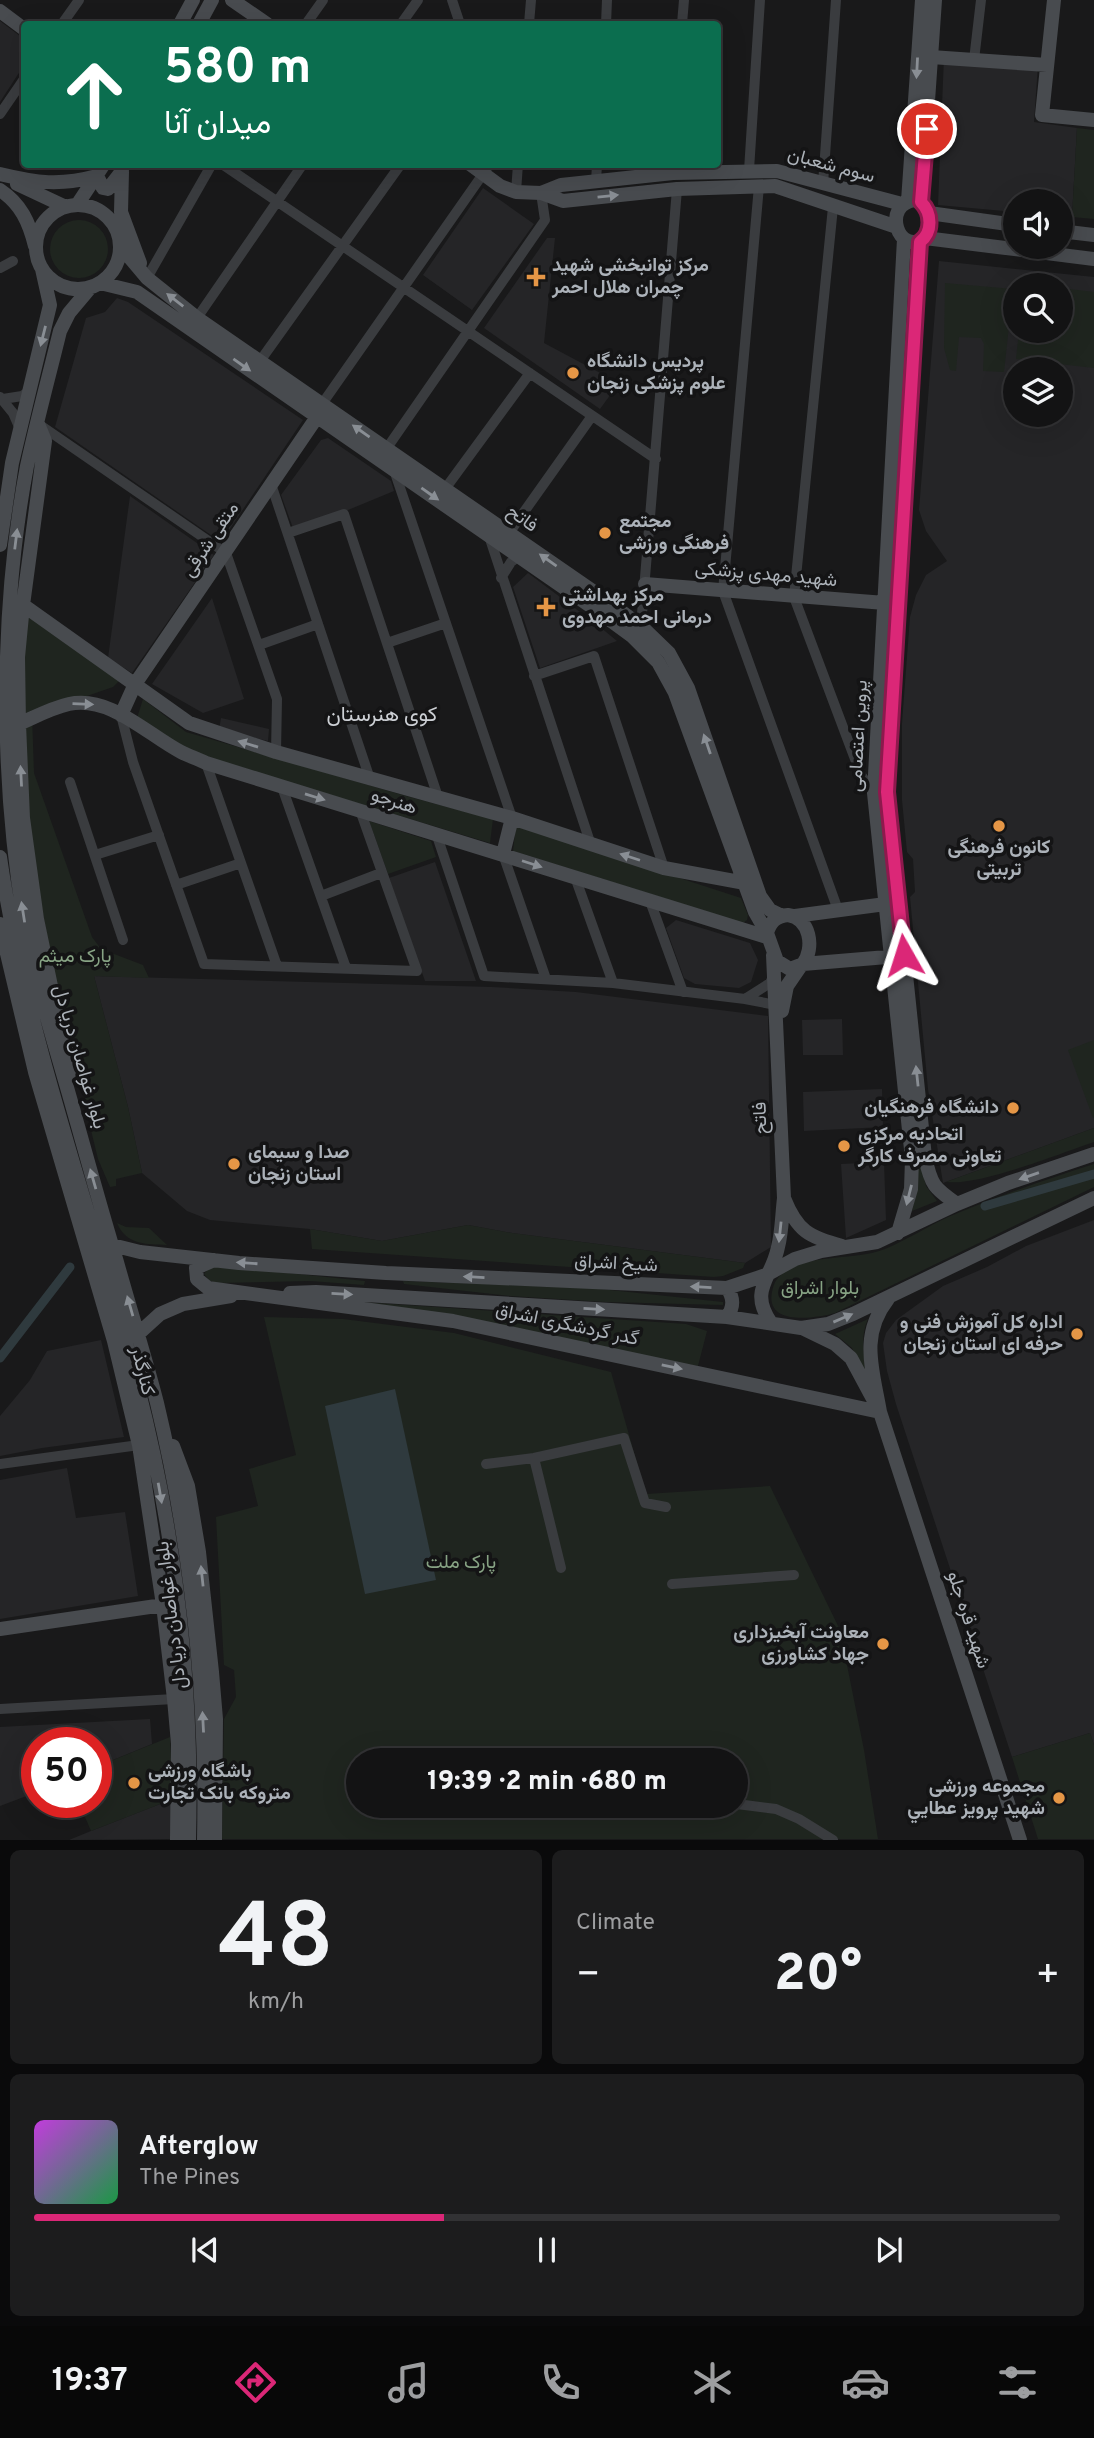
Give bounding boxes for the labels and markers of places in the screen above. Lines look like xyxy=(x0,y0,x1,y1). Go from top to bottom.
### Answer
pin xyxy=(897,99,957,159)
place label: مرکز توانبخشی شهید چمران هلال احمر xyxy=(551,254,709,300)
marker: مرکز توانبخشی شهید چمران هلال احمر xyxy=(526,267,546,287)
place label: پردیس دانشگاه علوم پزشکى زنجان xyxy=(587,350,726,396)
marker: پردیس دانشگاه علوم پزشکى زنجان xyxy=(565,365,581,381)
place label: مجتمع فرهنگی ورزشی xyxy=(619,510,729,556)
marker: مجتمع فرهنگی ورزشی xyxy=(597,525,613,541)
place label: مرکز بهداشتی درمانی احمد مهدوی xyxy=(562,584,712,630)
marker: مرکز بهداشتی درمانی احمد مهدوی xyxy=(536,597,556,617)
marker: کانون فرهنگی تربیتی xyxy=(991,818,1007,834)
place label: کانون فرهنگی تربیتی xyxy=(948,836,1051,882)
place label: دانشگاه فرهنگیان xyxy=(864,1096,999,1120)
marker: دانشگاه فرهنگیان xyxy=(1005,1100,1021,1116)
place label: اتحادیه مرکزی تعاونی مصرف کارگر xyxy=(857,1123,1001,1169)
marker: اتحادیه مرکزی تعاونی مصرف کارگر xyxy=(836,1138,852,1154)
place label: صدا و سیمای استان زنجان xyxy=(248,1141,350,1187)
marker: صدا و سیمای استان زنجان xyxy=(226,1156,242,1172)
place label: اداره کل آموزش فنی و حرفه ای استان زنجان xyxy=(900,1311,1063,1357)
marker: اداره کل آموزش فنی و حرفه ای استان زنجان xyxy=(1069,1326,1085,1342)
place label: معاونت آبخیزداری جهاد کشاورزی xyxy=(733,1621,869,1667)
marker: معاونت آبخیزداری جهاد کشاورزی xyxy=(875,1636,891,1652)
place label: باشگاه ورزشی متروکه بانک تجارت xyxy=(148,1760,291,1806)
marker: باشگاه ورزشی متروکه بانک تجارت xyxy=(126,1775,142,1791)
place label: مجموعه ورزشي شهيد پرویز عطايي xyxy=(907,1775,1045,1824)
marker: مجموعه ورزشي شهيد پرویز عطايي xyxy=(1051,1790,1067,1806)

